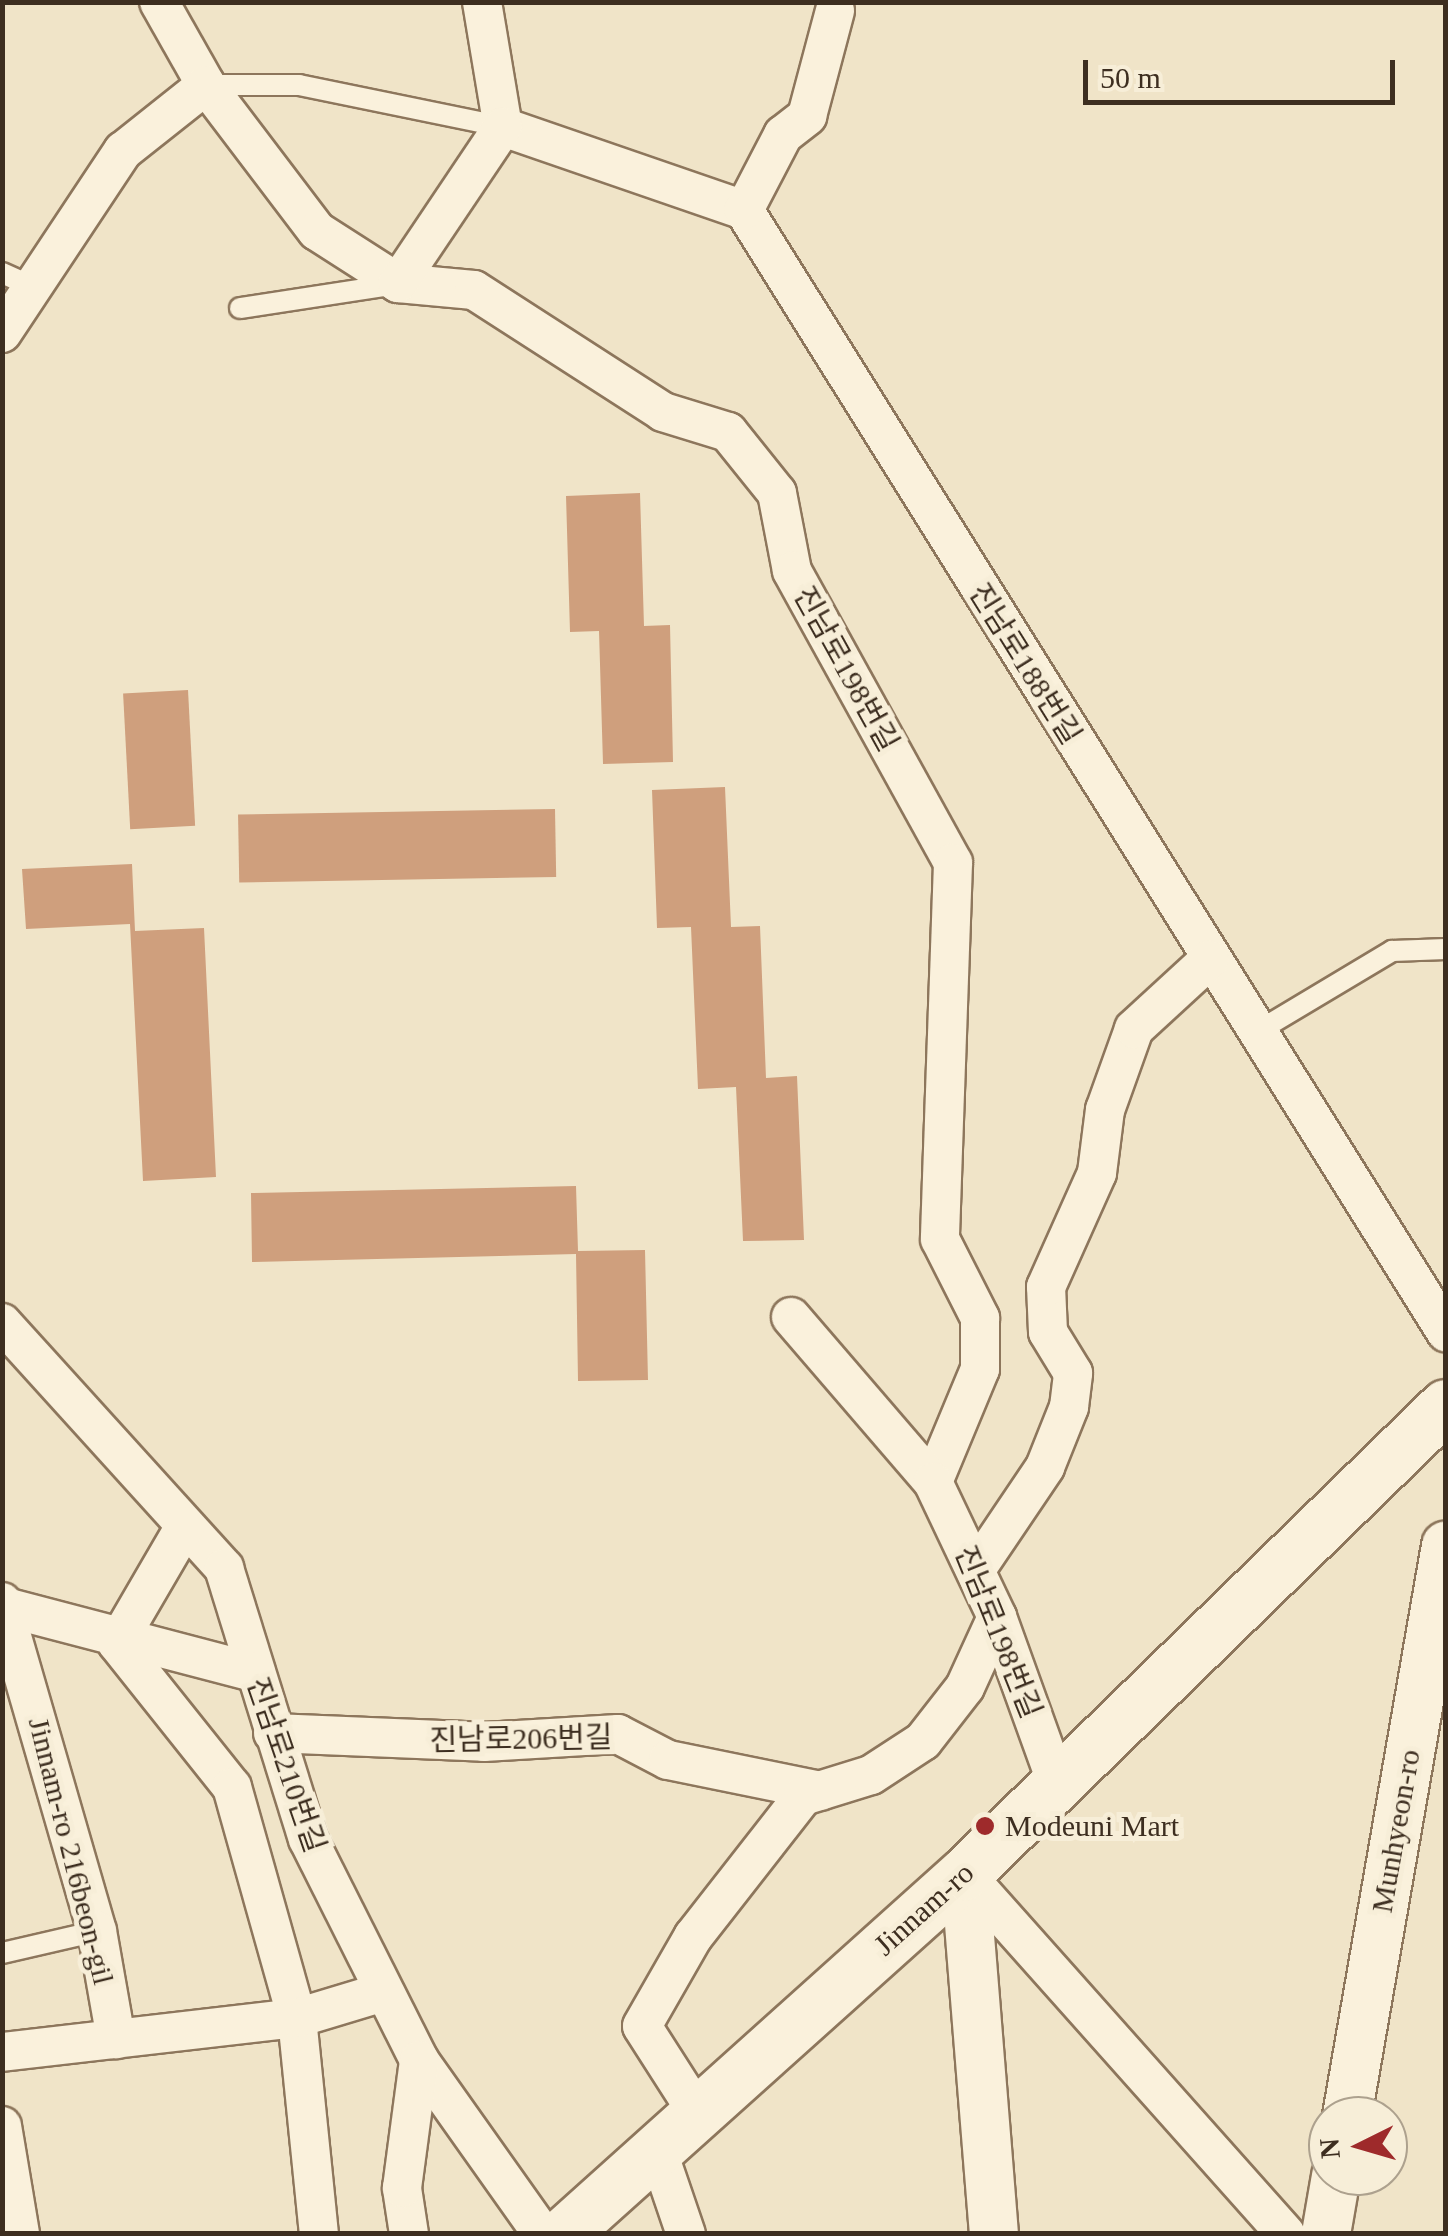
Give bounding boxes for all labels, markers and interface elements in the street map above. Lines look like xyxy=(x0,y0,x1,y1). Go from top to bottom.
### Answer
scale bar xyxy=(1088,40,1400,102)
text: 50 m xyxy=(1100,61,1161,94)
street label: 진남로188번길 xyxy=(961,577,1089,751)
street label: 진남로198번길 xyxy=(786,580,906,758)
street label: 진남로198번길 xyxy=(947,1540,1049,1724)
street label: 진남로210번길 xyxy=(239,1673,333,1857)
street label: Jinnam-ro 216beon-gil xyxy=(20,1714,122,1988)
street label: 진남로206번길 xyxy=(429,1719,613,1759)
street label: Munhyeon-ro xyxy=(1364,1747,1428,1915)
place label: Modeuni Mart xyxy=(1005,1808,1179,1844)
marker: Modeuni Mart xyxy=(974,1815,996,1837)
street label: Jinnam-ro xyxy=(867,1855,981,1963)
north arrow xyxy=(1308,2096,1408,2196)
text: N xyxy=(1313,2137,1346,2160)

